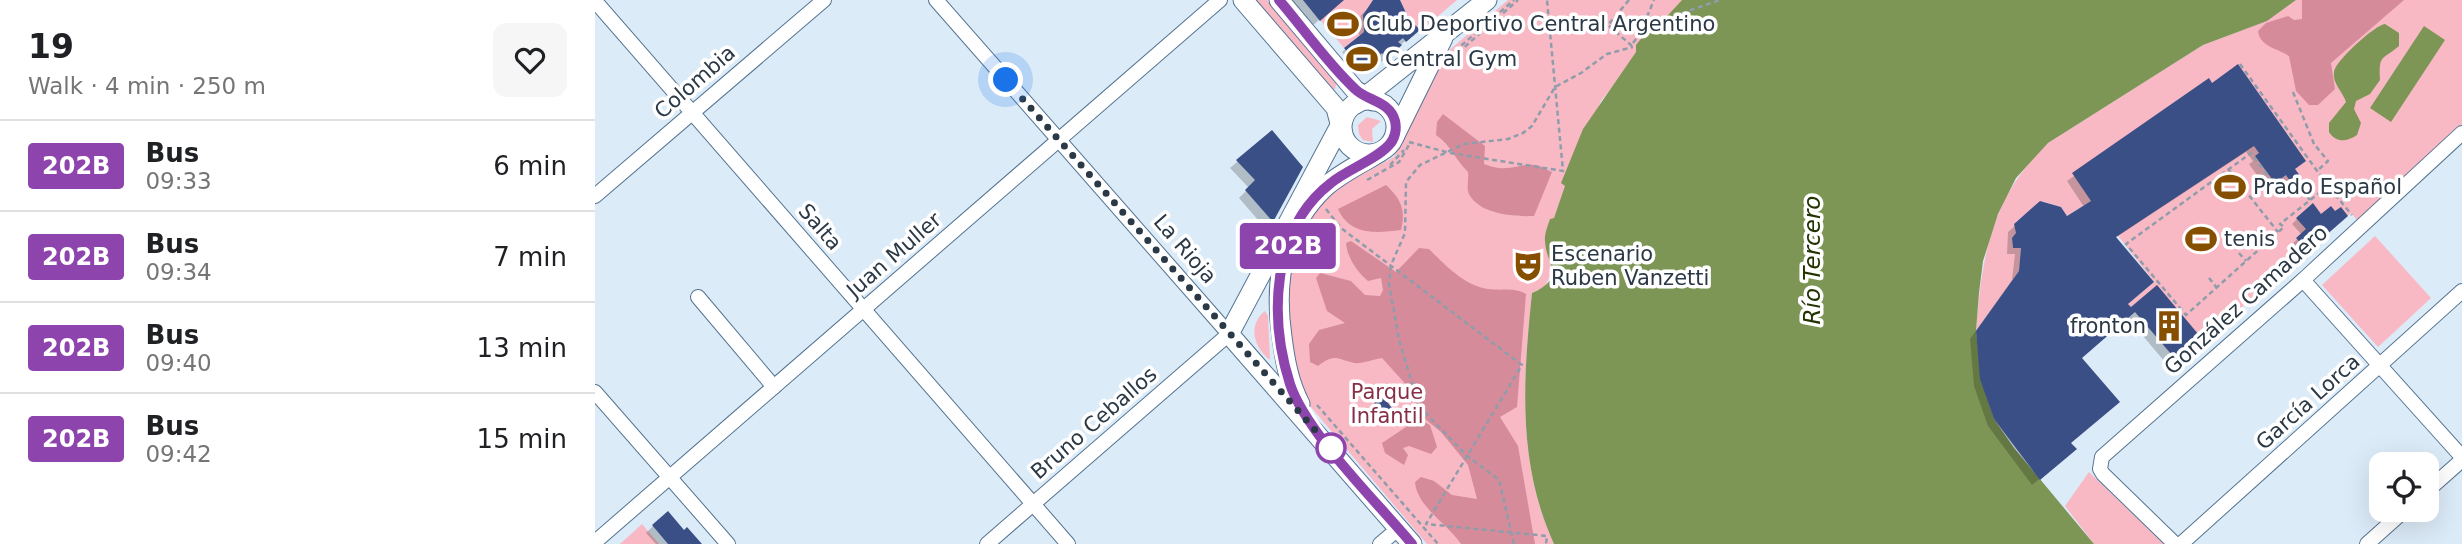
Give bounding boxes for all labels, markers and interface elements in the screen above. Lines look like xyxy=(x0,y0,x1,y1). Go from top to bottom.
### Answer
sports icon: Club Deportivo Central Argentino xyxy=(1326,7,1360,41)
place label: Club Deportivo Central Argentino xyxy=(1366,12,1715,36)
button: heart xyxy=(493,23,567,97)
text: 19 xyxy=(28,27,74,66)
street label: Colombia xyxy=(650,41,740,123)
sports icon: Central Gym xyxy=(1345,42,1379,76)
place label: Central Gym xyxy=(1385,47,1517,71)
your location xyxy=(988,62,1023,97)
text: Walk · 4 min · 250 m xyxy=(28,73,266,99)
text: Bus xyxy=(145,138,199,168)
text: 6 min xyxy=(493,151,567,181)
text: 202B xyxy=(42,152,110,180)
text: 09:33 xyxy=(145,168,212,194)
sports icon: Prado Español xyxy=(2213,170,2247,204)
place label: Prado Español xyxy=(2253,175,2402,199)
water label: Río Tercero xyxy=(1799,196,1825,324)
street label: Salta xyxy=(794,199,846,255)
street label: Juan Muller xyxy=(840,207,946,304)
street label: La Rioja xyxy=(1149,210,1221,288)
street label: González Camadero xyxy=(2160,221,2332,379)
sports icon: tenis xyxy=(2184,222,2218,256)
line badge: 202B xyxy=(1239,223,1337,269)
place label: tenis xyxy=(2224,227,2275,251)
text: Bus xyxy=(145,229,199,259)
text: 202B xyxy=(1254,232,1322,260)
text: 7 min xyxy=(493,242,567,272)
place label: Escenario Ruben Vanzetti xyxy=(1551,242,1709,290)
text: 202B xyxy=(42,243,110,271)
theatre icon: Escenario Ruben Vanzetti xyxy=(1511,249,1545,283)
text: 09:34 xyxy=(145,259,212,285)
building icon: fronton xyxy=(2152,309,2186,343)
place label: fronton xyxy=(2070,314,2146,338)
text: Bus xyxy=(145,320,199,350)
text: 13 min xyxy=(477,333,567,363)
text: 202B xyxy=(42,334,110,362)
street label: García Lorca xyxy=(2251,349,2365,455)
text: 09:40 xyxy=(145,350,212,376)
street label: Bruno Ceballos xyxy=(1026,362,1162,484)
park label: Parque Infantil xyxy=(1351,380,1423,428)
text: Bus xyxy=(145,411,199,441)
text: 15 min xyxy=(477,424,567,454)
text: 202B xyxy=(42,425,110,453)
unlabelled marker xyxy=(1316,433,1346,463)
text: 09:42 xyxy=(145,441,212,467)
map controls xyxy=(2369,452,2439,522)
button: locate xyxy=(2369,452,2439,522)

